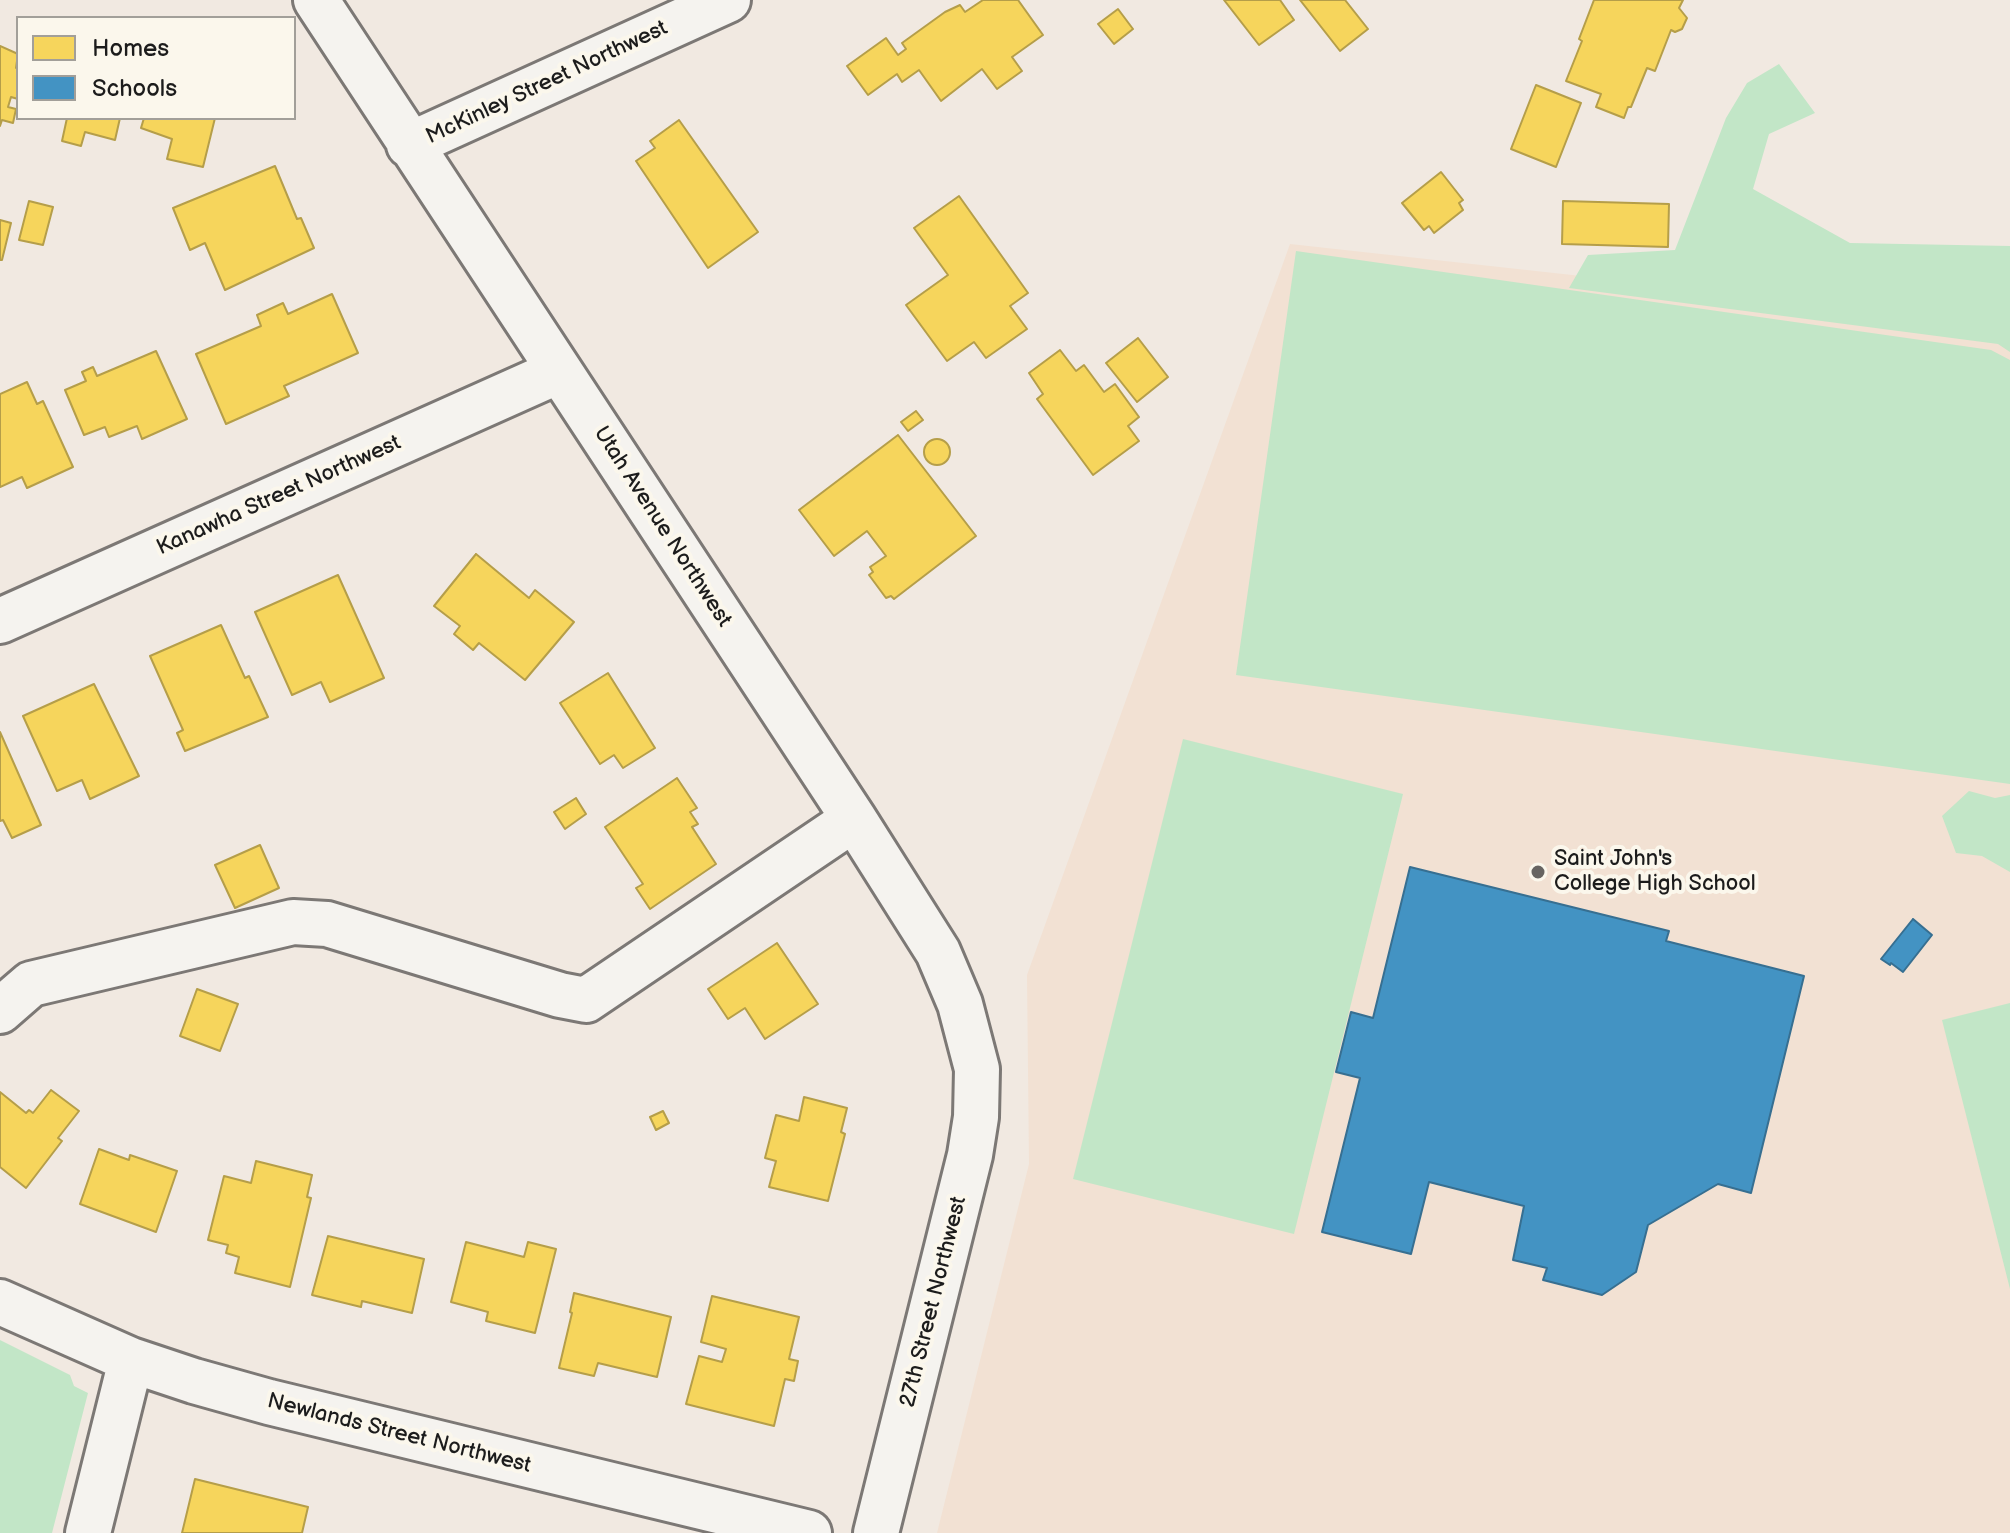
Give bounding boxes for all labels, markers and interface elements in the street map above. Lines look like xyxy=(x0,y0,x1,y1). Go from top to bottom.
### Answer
street label: McKinley Street Northwest xyxy=(422,15,672,151)
legend xyxy=(16,16,296,120)
text: Homes xyxy=(92,34,169,63)
text: Schools xyxy=(92,74,177,103)
street label: Utah Avenue Northwest xyxy=(587,422,737,632)
street label: Kanawha Street Northwest xyxy=(153,430,405,562)
place label: Saint John's College High School xyxy=(1554,846,1756,898)
marker: Saint John's College High School xyxy=(1529,863,1547,881)
street label: 27th Street Northwest xyxy=(895,1194,973,1410)
street label: Newlands Street Northwest xyxy=(264,1388,534,1480)

